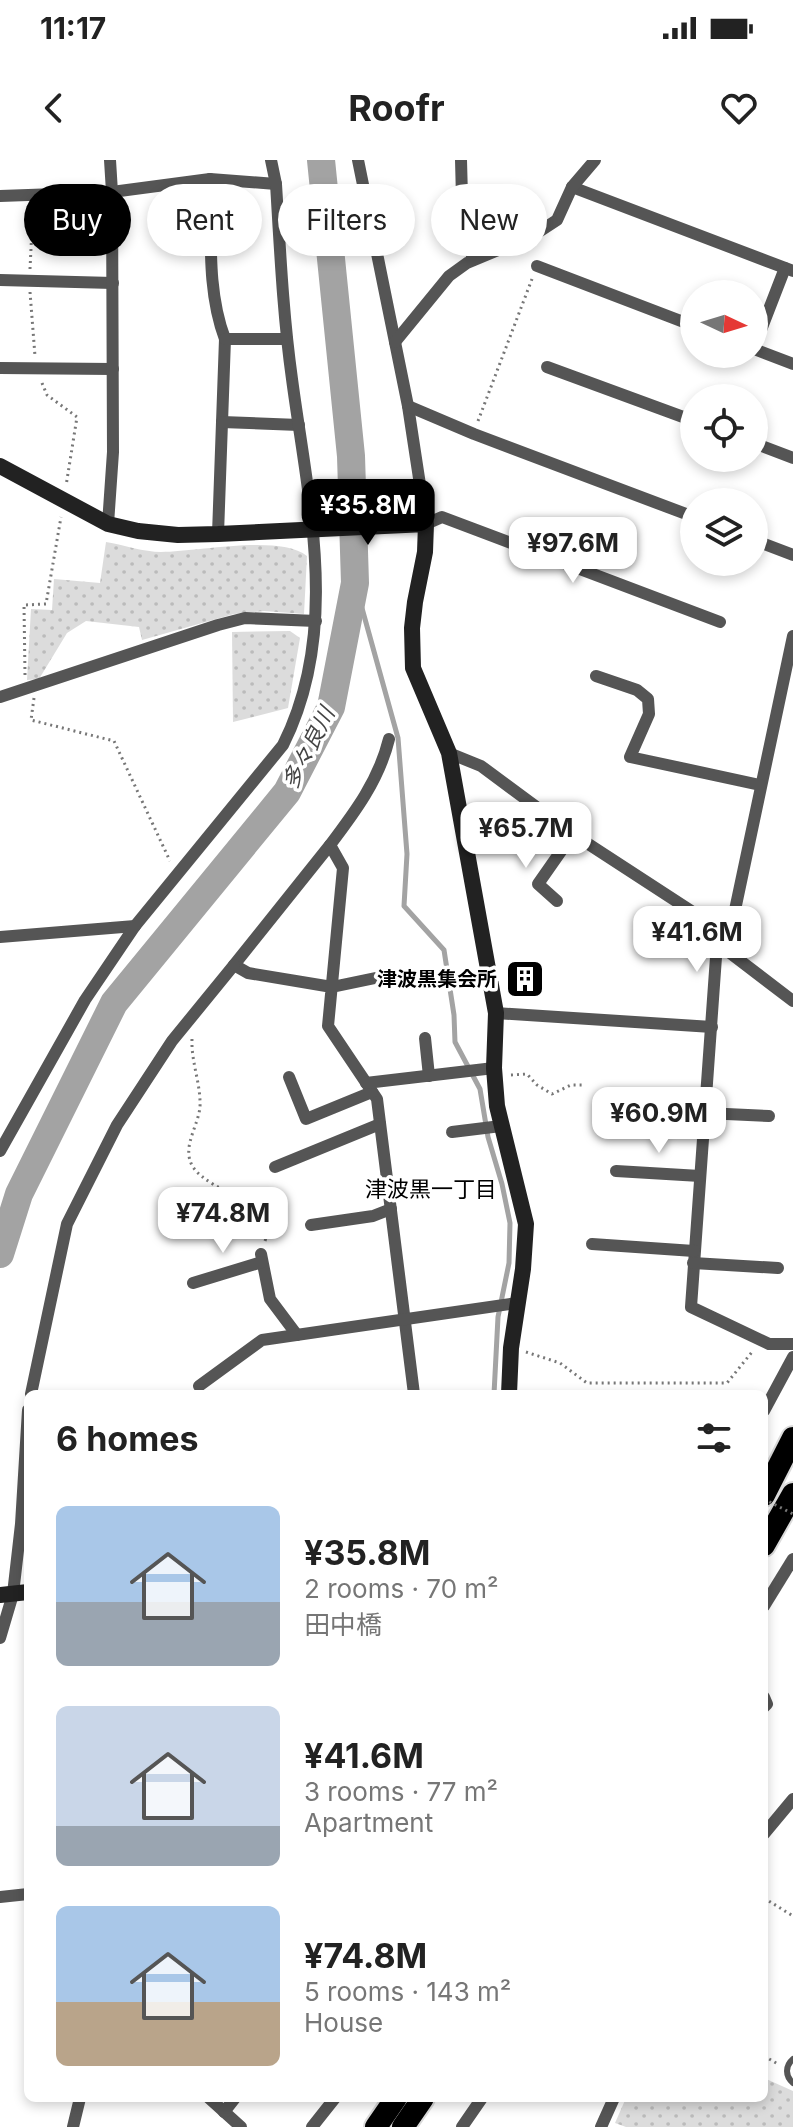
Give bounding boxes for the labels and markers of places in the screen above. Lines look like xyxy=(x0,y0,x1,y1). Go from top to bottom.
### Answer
pin: ¥35.8M xyxy=(303,479,433,547)
pin: ¥97.6M xyxy=(508,517,638,585)
pin: ¥65.7M xyxy=(461,802,591,870)
pin: ¥41.6M xyxy=(632,906,762,974)
building icon: 津波黒集会所 xyxy=(504,958,546,1000)
place label: 津波黒集会所 xyxy=(377,967,497,991)
pin: ¥60.9M xyxy=(594,1087,724,1155)
pin: ¥74.8M xyxy=(158,1187,288,1255)

